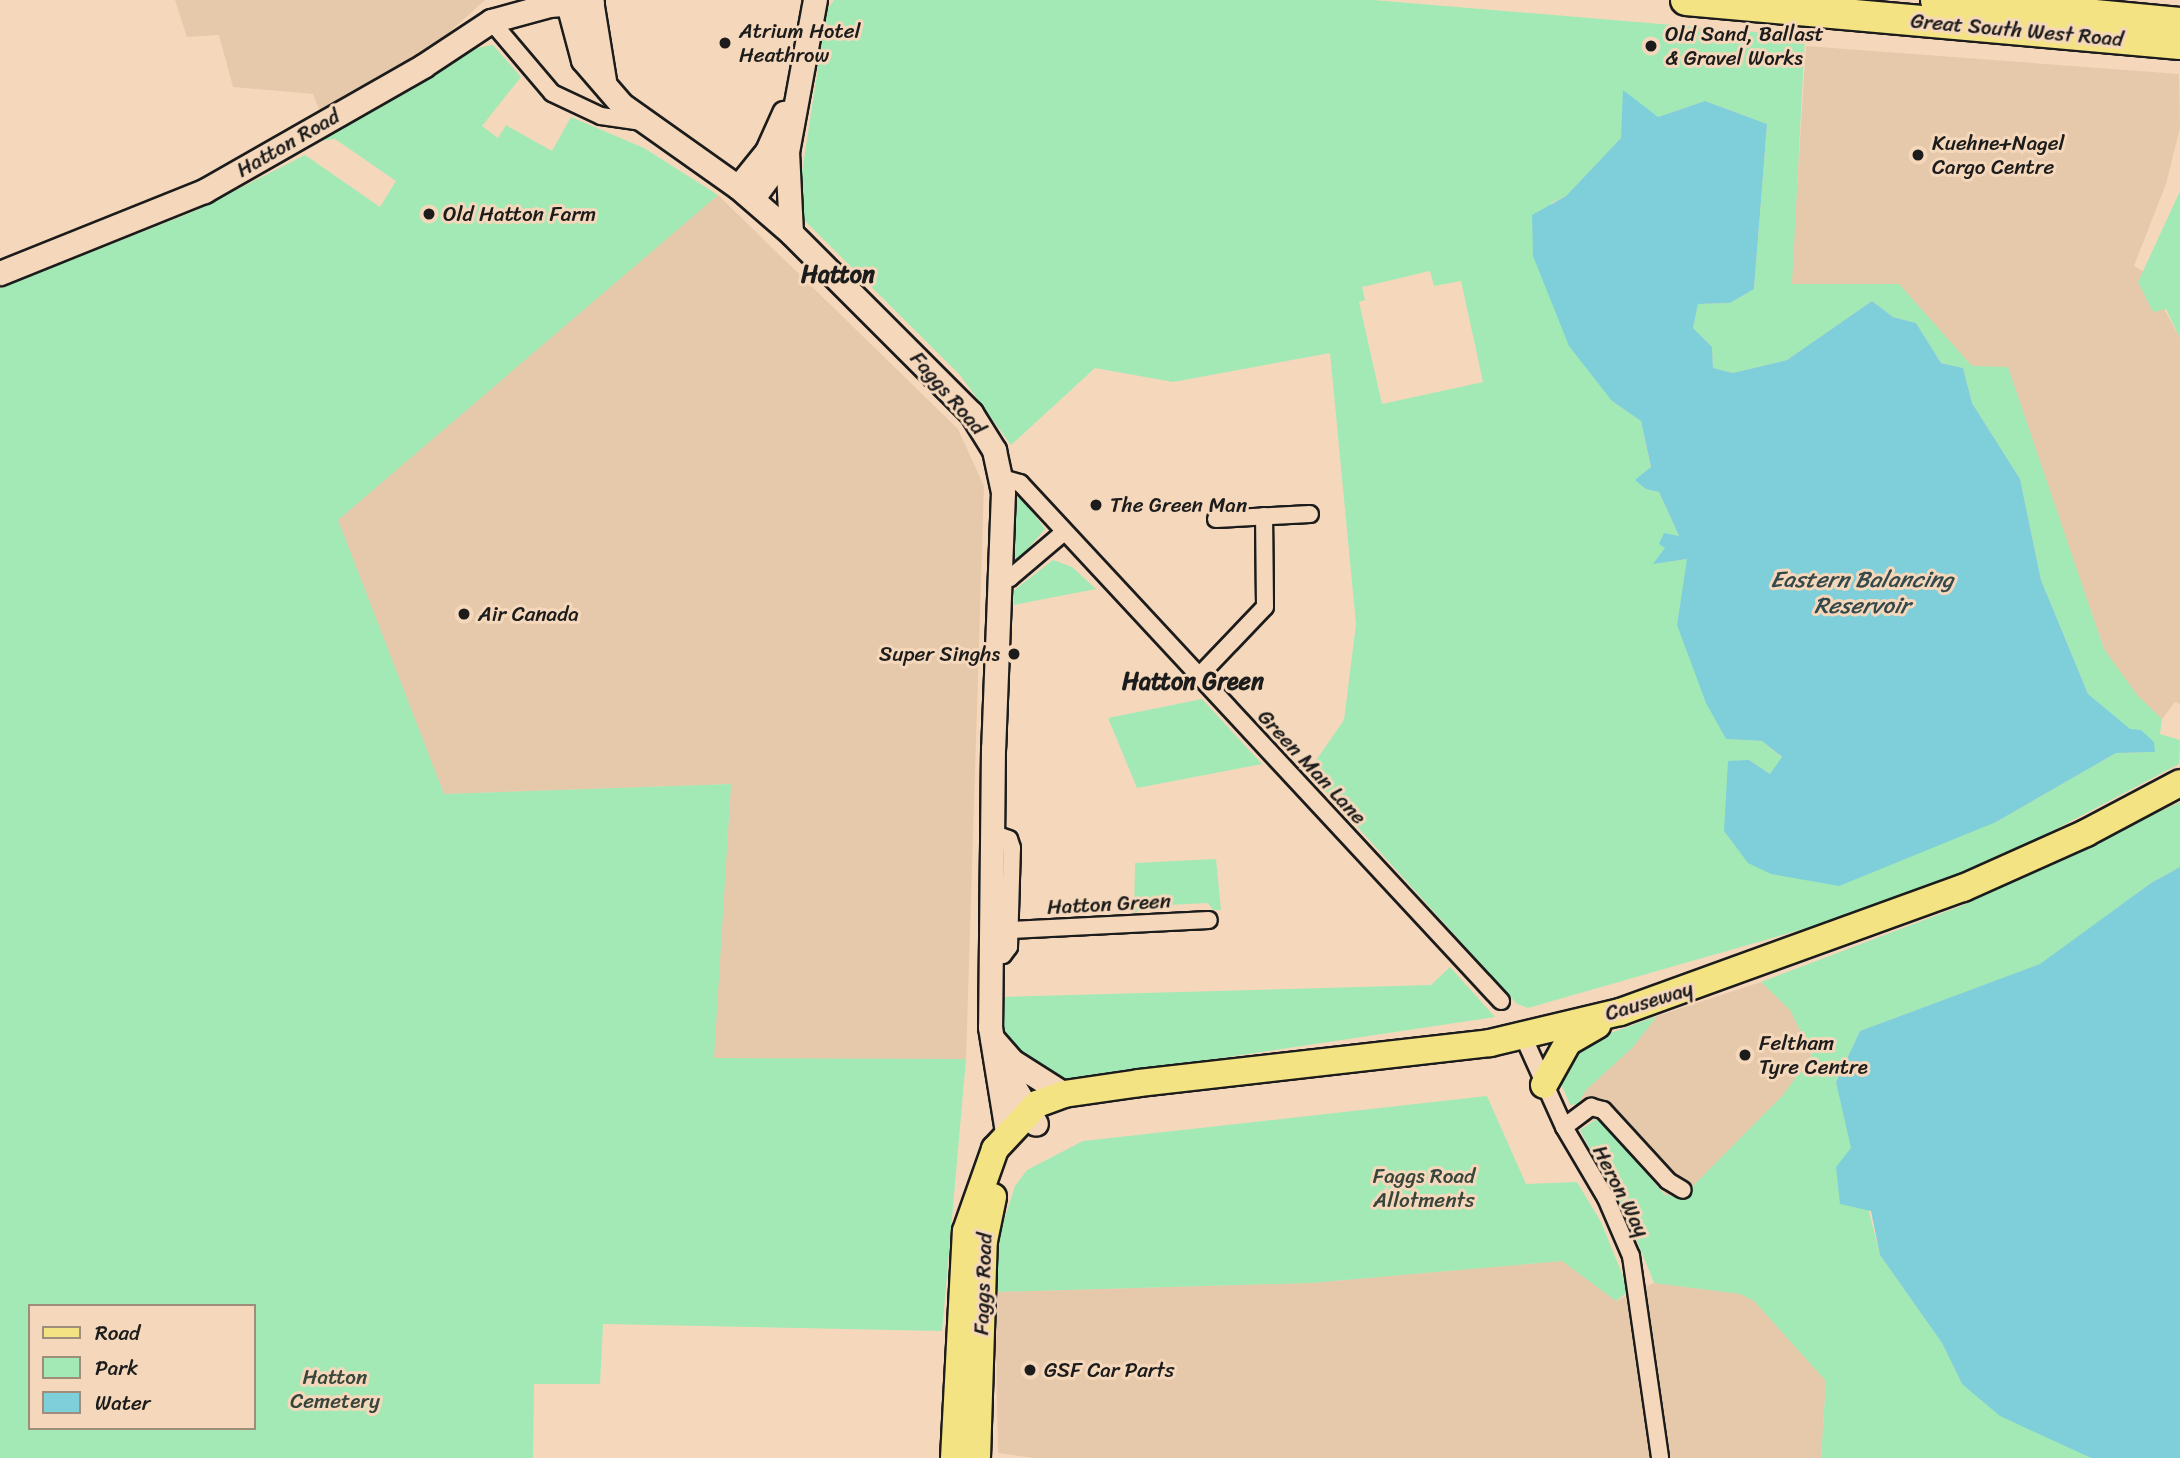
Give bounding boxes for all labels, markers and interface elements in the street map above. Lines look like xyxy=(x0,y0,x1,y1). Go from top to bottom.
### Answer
street label: Great South West Road xyxy=(1909,8,2125,52)
place label: Atrium Hotel Heathrow xyxy=(739,18,861,68)
place label: Old Sand, Ballast & Gravel Works xyxy=(1665,21,1822,71)
marker: Atrium Hotel Heathrow xyxy=(717,35,733,51)
marker: Old Sand, Ballast & Gravel Works xyxy=(1643,38,1659,54)
street label: Hatton Road xyxy=(232,103,344,183)
place label: Kuehne+Nagel Cargo Centre xyxy=(1932,130,2065,180)
marker: Kuehne+Nagel Cargo Centre xyxy=(1910,147,1926,163)
place label: Old Hatton Farm xyxy=(443,201,596,227)
marker: Old Hatton Farm xyxy=(421,206,437,222)
district label: Hatton xyxy=(801,261,875,289)
street label: Faggs Road xyxy=(905,346,991,440)
place label: The Green Man xyxy=(1110,492,1248,518)
marker: The Green Man xyxy=(1088,497,1104,513)
water label: Eastern Balancing Reservoir xyxy=(1771,566,1953,620)
place label: Air Canada xyxy=(478,601,579,627)
marker: Air Canada xyxy=(456,606,472,622)
place label: Super Singhs xyxy=(878,641,1000,667)
marker: Super Singhs xyxy=(1006,646,1022,662)
district label: Hatton Green xyxy=(1122,668,1264,696)
street label: Green Man Lane xyxy=(1253,705,1371,829)
street label: Hatton Green xyxy=(1046,888,1172,920)
street label: Causeway xyxy=(1602,976,1696,1026)
place label: Feltham Tyre Centre xyxy=(1759,1030,1868,1080)
marker: Feltham Tyre Centre xyxy=(1737,1047,1753,1063)
street label: Heron Way xyxy=(1587,1141,1655,1241)
park label: Faggs Road Allotments xyxy=(1373,1163,1475,1213)
street label: Faggs Road xyxy=(969,1232,997,1336)
legend xyxy=(28,1304,256,1430)
text: Road xyxy=(95,1314,140,1352)
text: Park xyxy=(95,1349,138,1387)
place label: GSF Car Parts xyxy=(1044,1357,1175,1383)
marker: GSF Car Parts xyxy=(1022,1362,1038,1378)
park label: Hatton Cemetery xyxy=(290,1364,380,1414)
text: Water xyxy=(95,1384,150,1422)

